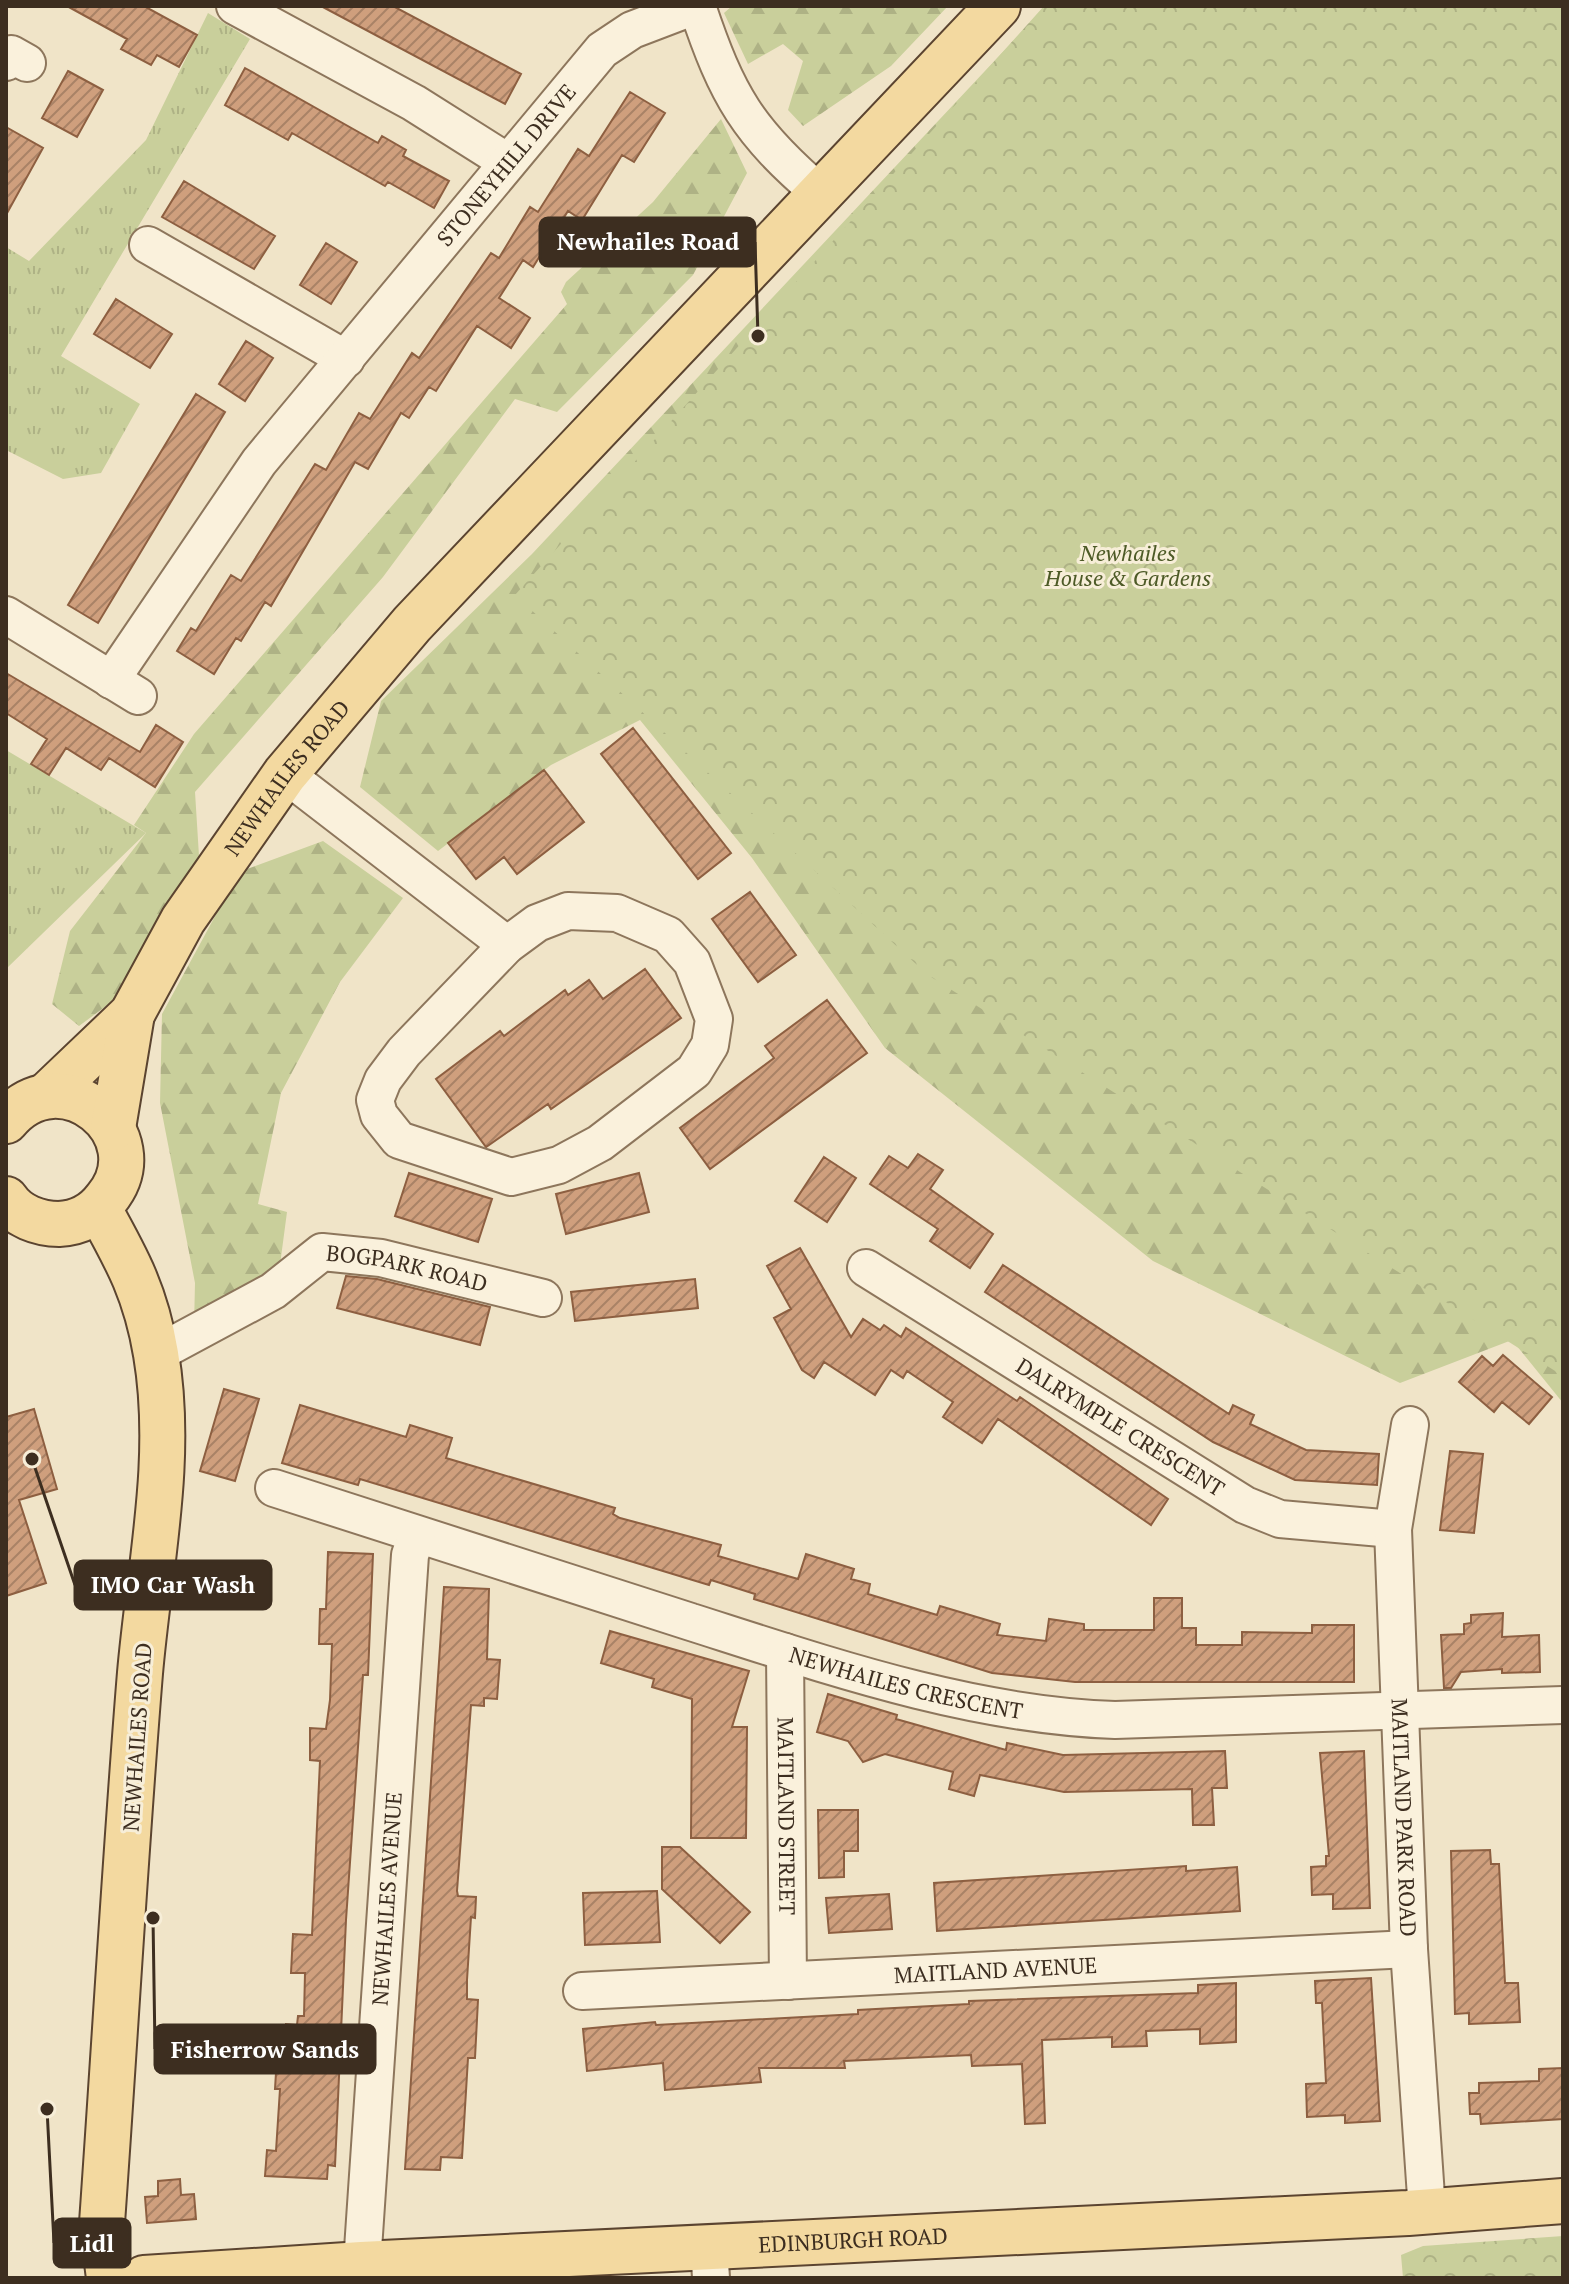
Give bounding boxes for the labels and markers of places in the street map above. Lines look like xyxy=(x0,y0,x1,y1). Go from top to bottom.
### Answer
callout: Newhailes Road xyxy=(540,218,755,266)
callout: IMO Car Wash xyxy=(75,1561,271,1609)
callout: Fisherrow Sands xyxy=(155,2025,375,2073)
callout: Lidl xyxy=(54,2219,130,2267)

